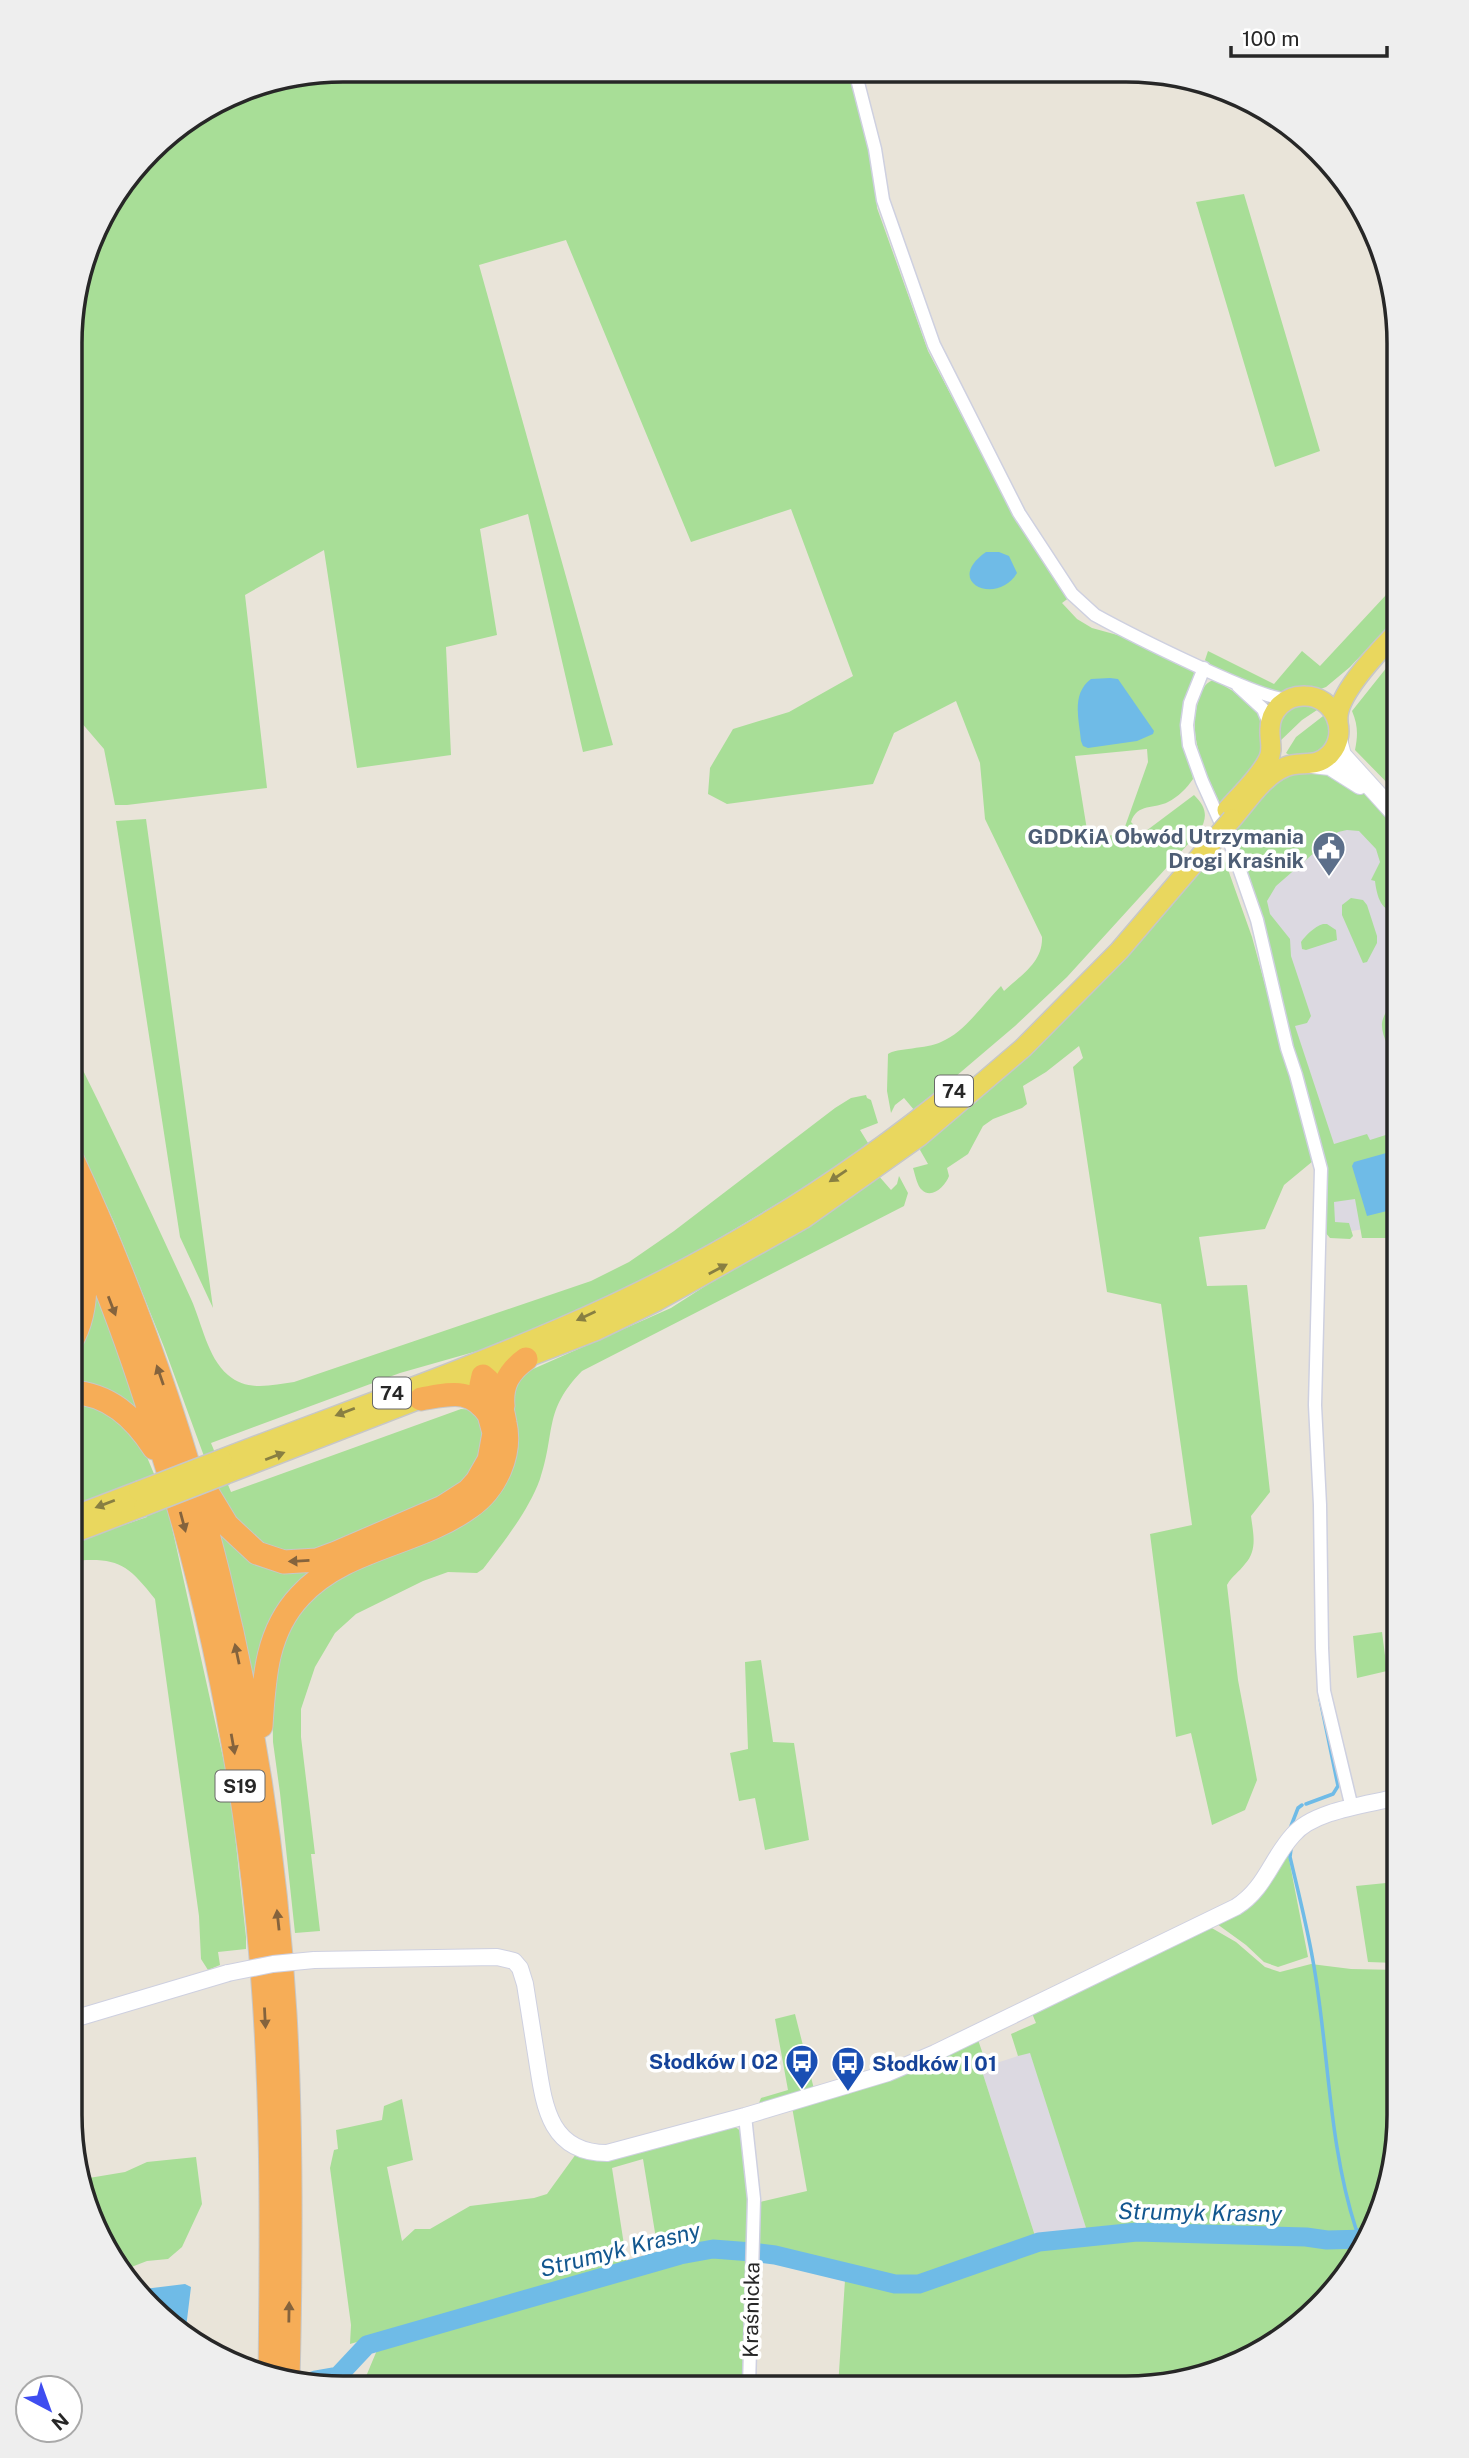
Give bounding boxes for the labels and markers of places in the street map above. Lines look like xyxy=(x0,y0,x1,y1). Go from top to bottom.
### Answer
place label: GDDKiA Obwód Utrzymania Drogi Kraśnik xyxy=(1027,824,1304,873)
public building icon: GDDKiA Obwód Utrzymania Drogi Kraśnik xyxy=(1310,829,1348,878)
bus stop icon: Słodków I 02 xyxy=(783,2042,821,2091)
bus stop icon: Słodków I 01 xyxy=(829,2044,867,2093)
place label: Słodków I 02 xyxy=(649,2049,778,2074)
place label: Słodków I 01 xyxy=(872,2051,997,2076)

